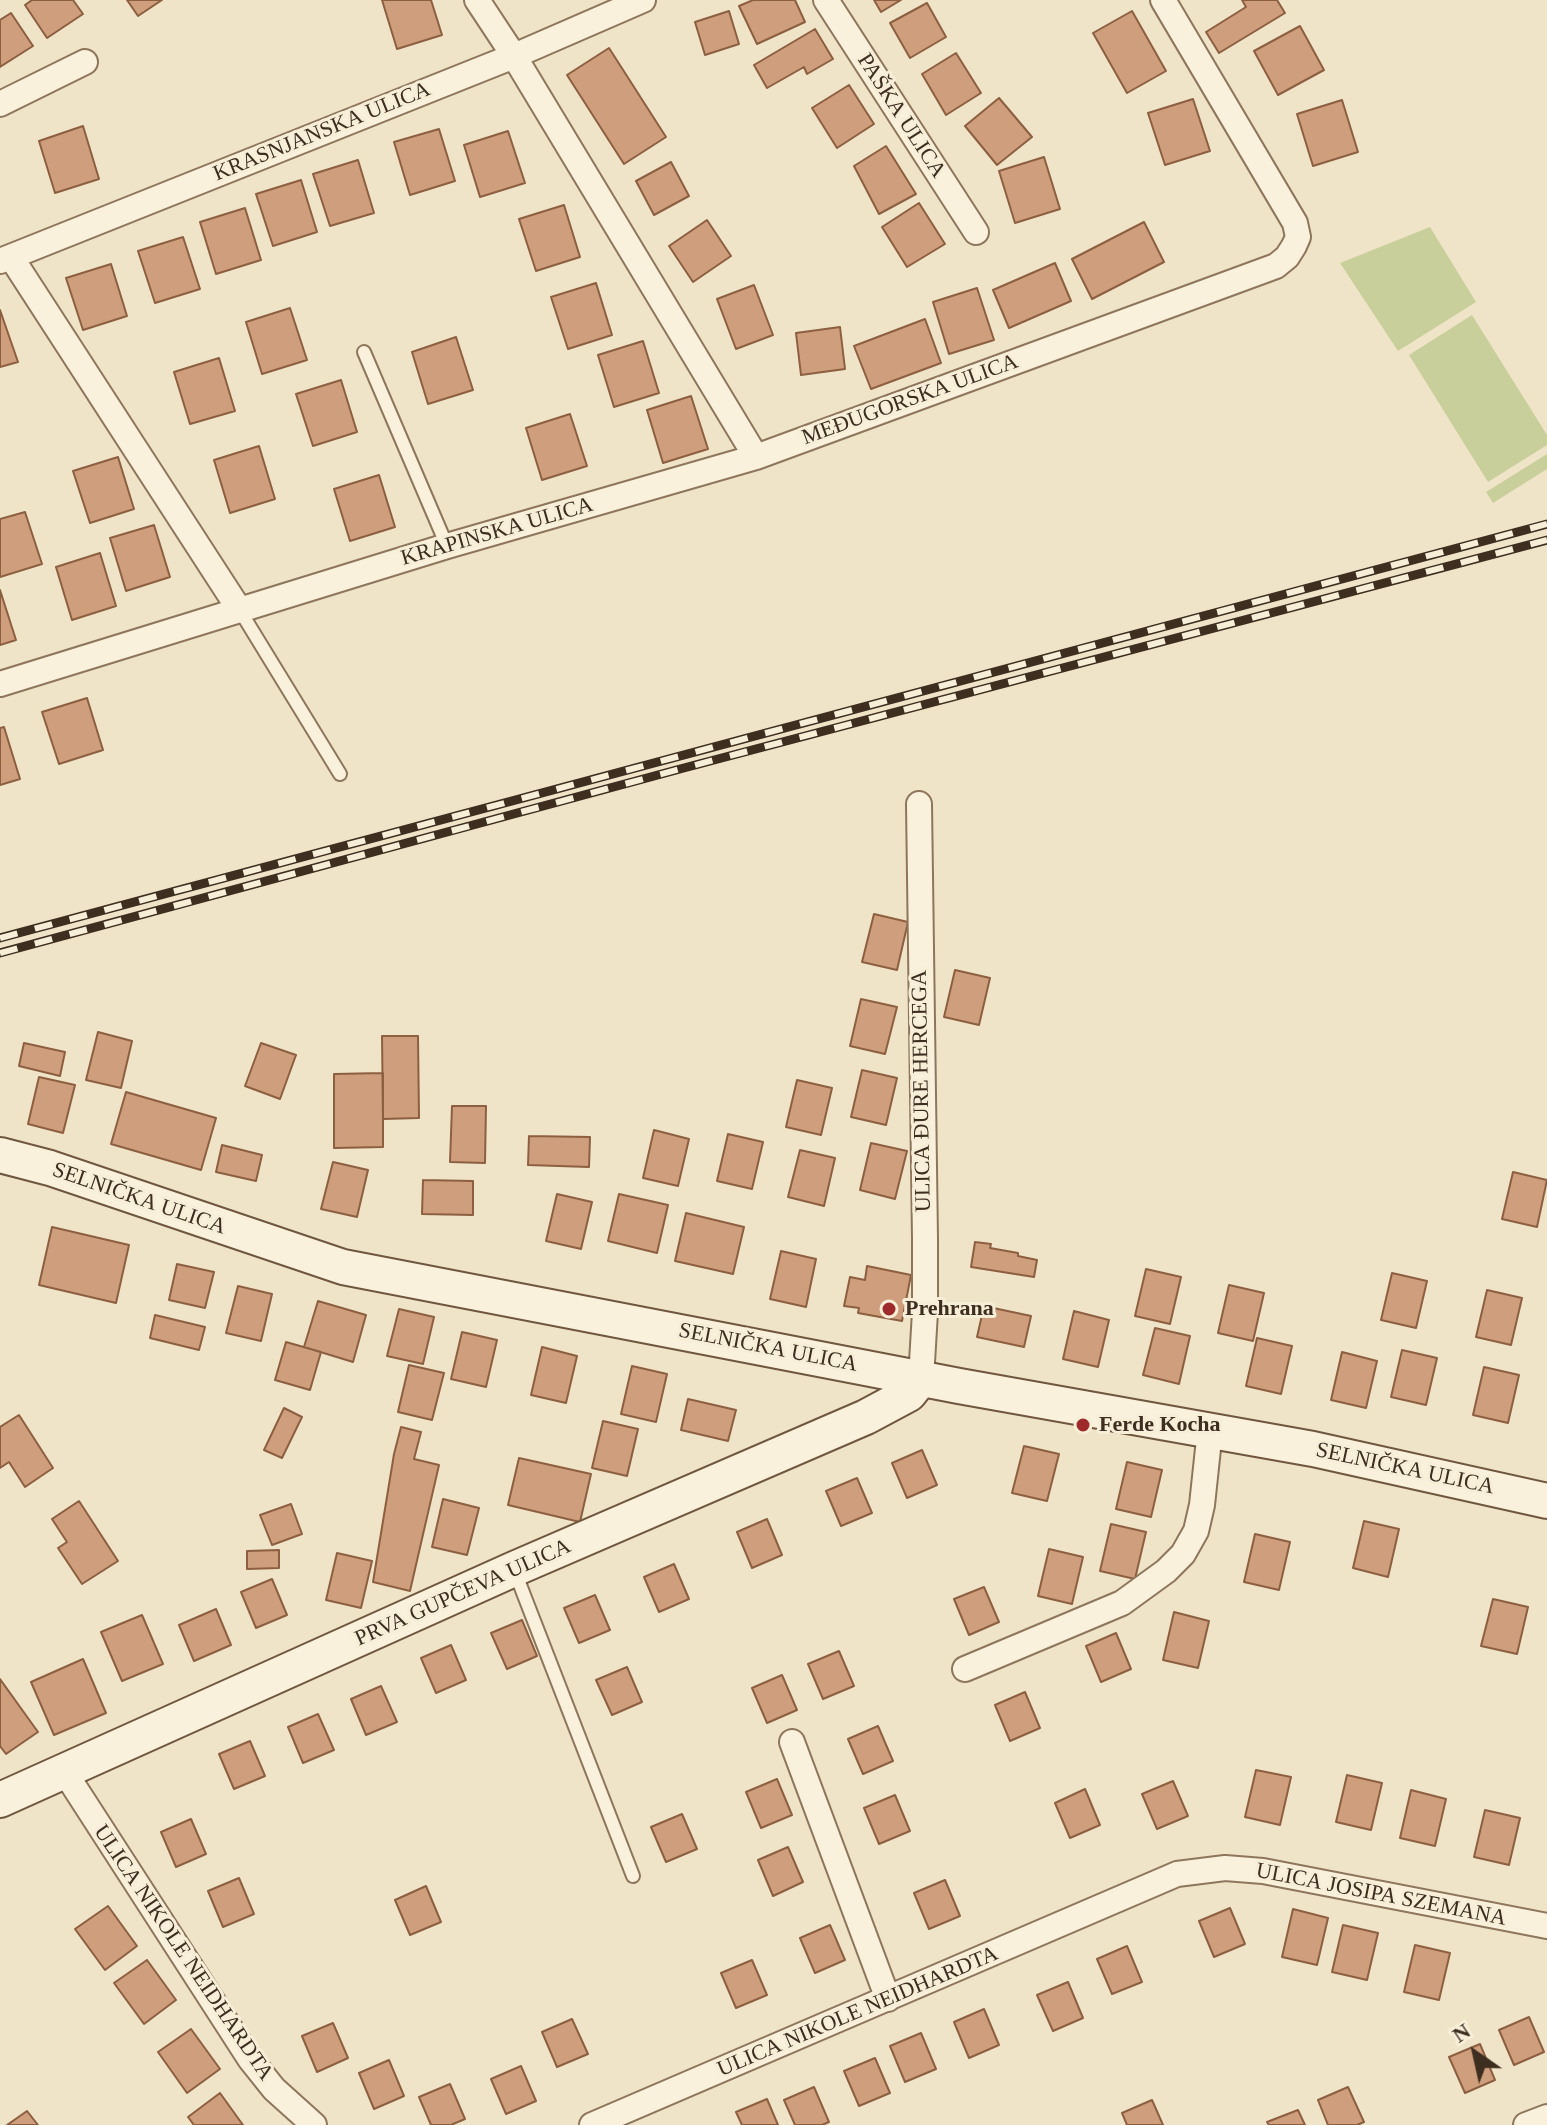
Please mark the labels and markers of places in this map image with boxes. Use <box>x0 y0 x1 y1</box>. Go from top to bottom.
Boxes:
place label: Prehrana <box>905 1296 994 1322</box>
marker: Prehrana <box>880 1300 898 1318</box>
place label: Ferde Kocha <box>1099 1412 1221 1438</box>
marker: Ferde Kocha <box>1074 1416 1092 1434</box>

